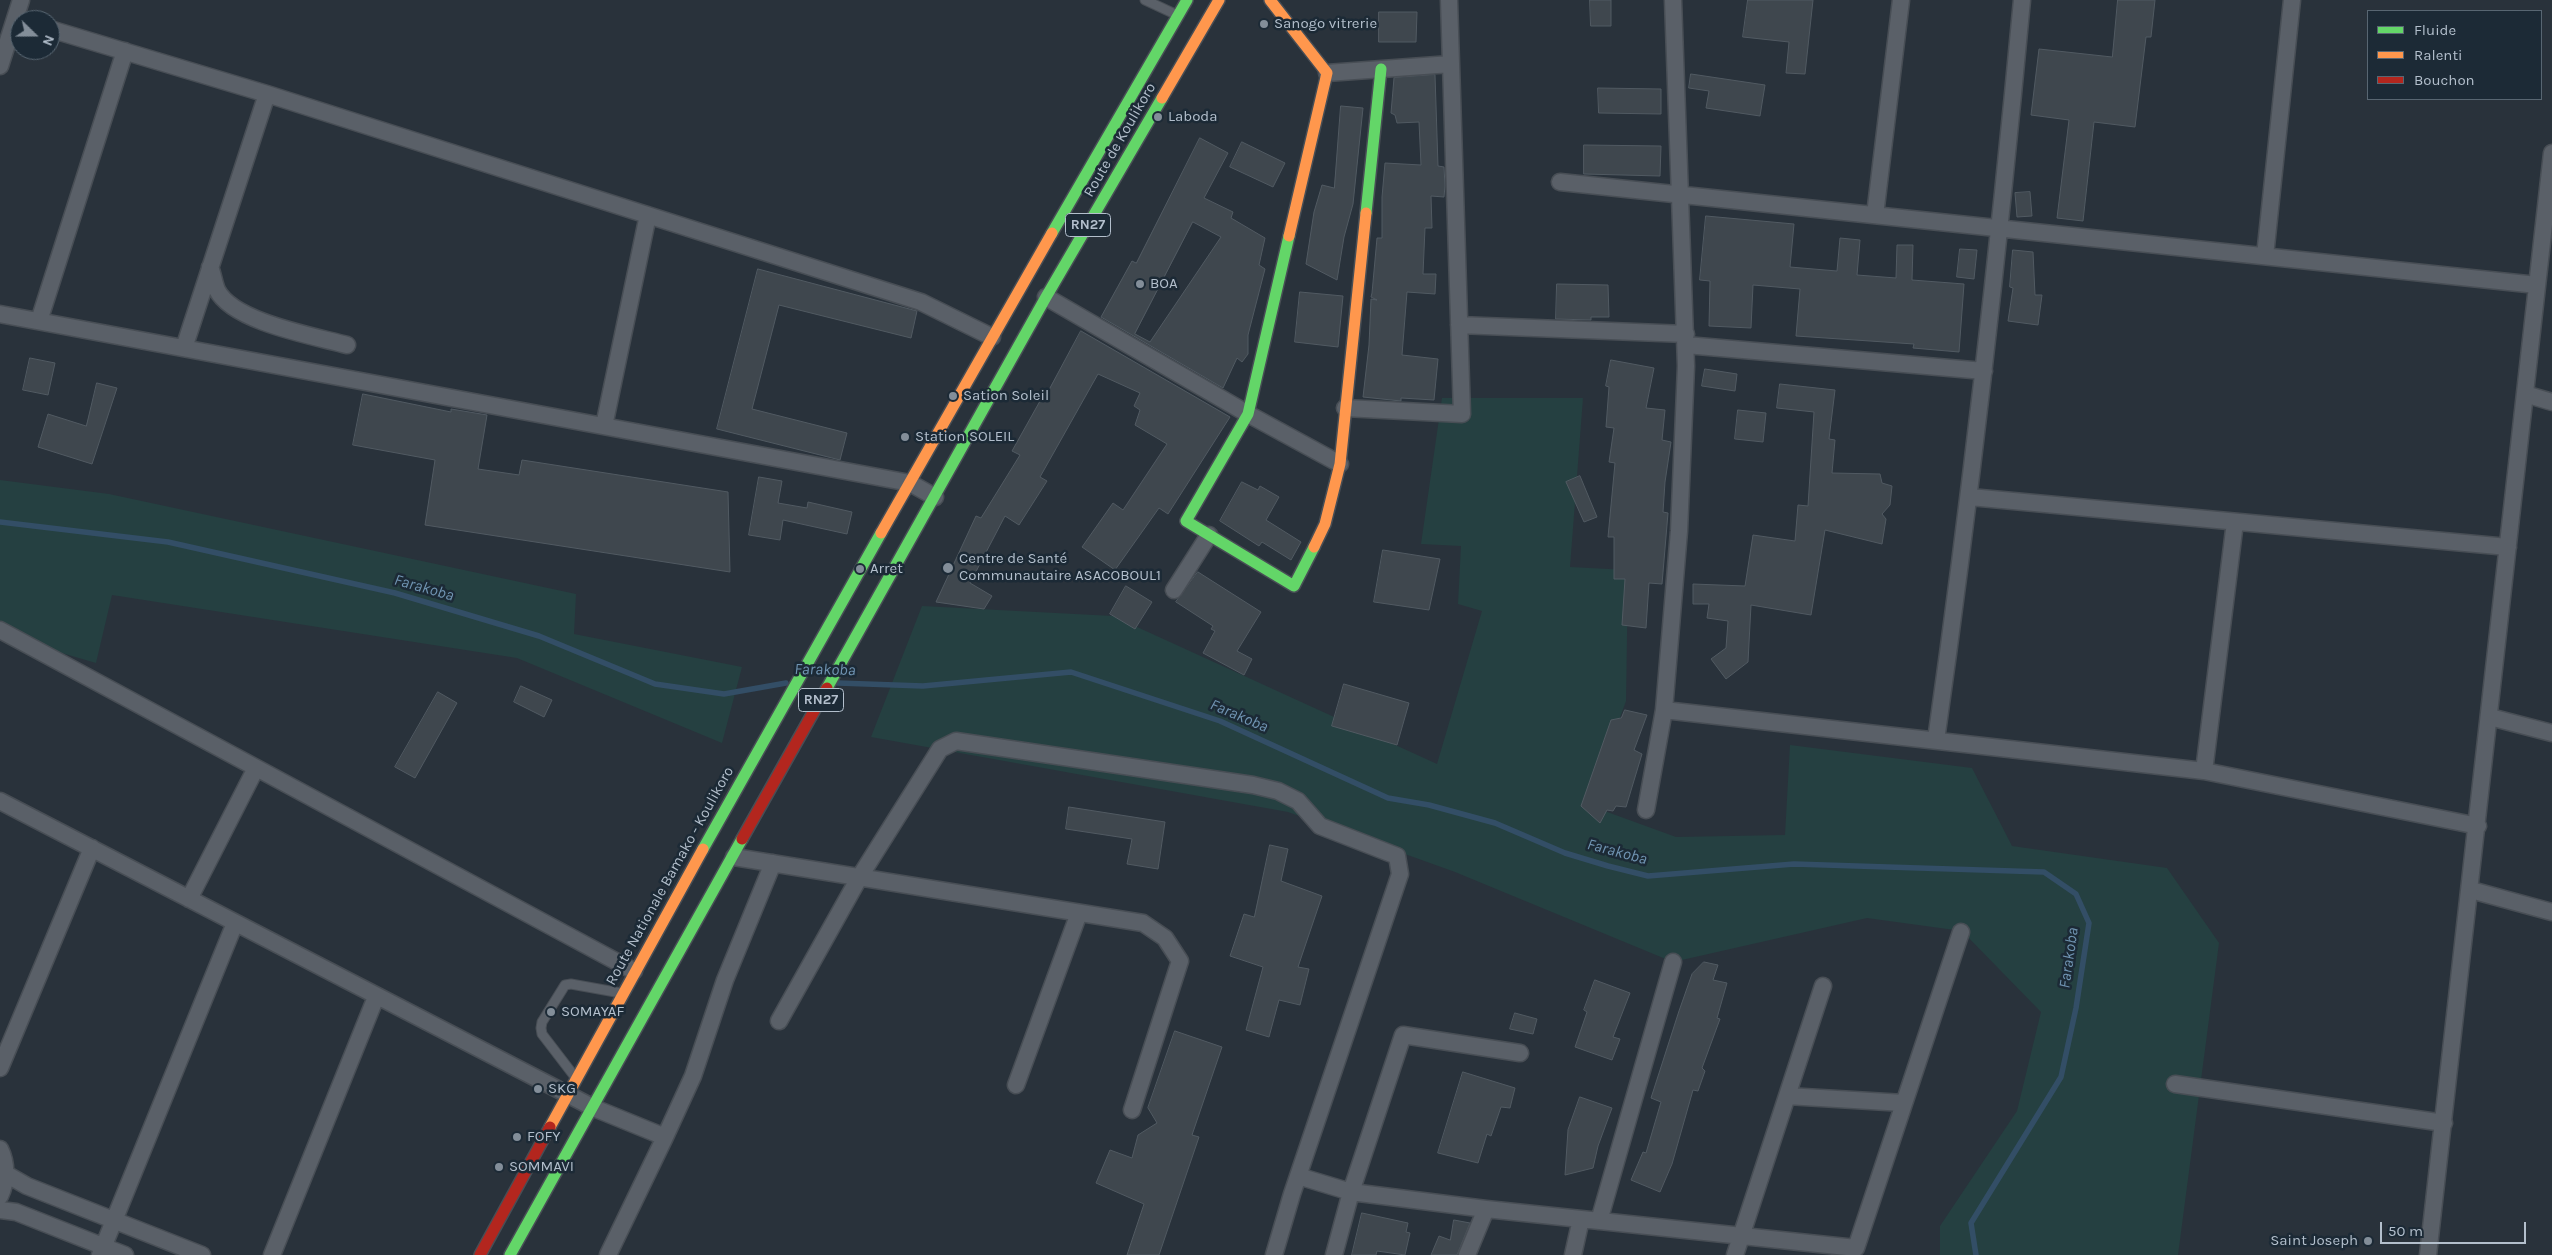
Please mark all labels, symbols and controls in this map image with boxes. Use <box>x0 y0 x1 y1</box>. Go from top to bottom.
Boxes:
north arrow <box>10 10 60 60</box>
legend <box>2367 10 2542 100</box>
place label: Sanogo vitrerie <box>1274 15 1377 33</box>
marker: Sanogo vitrerie <box>1258 18 1270 30</box>
text: Fluide <box>2414 21 2456 39</box>
text: N <box>39 33 58 48</box>
text: Ralenti <box>2414 46 2463 64</box>
text: Bouchon <box>2414 71 2475 89</box>
street label: Route de Koulikoro <box>1080 80 1160 200</box>
place label: Laboda <box>1168 108 1217 126</box>
marker: Laboda <box>1152 111 1164 123</box>
road number: RN27 <box>1066 214 1110 236</box>
place label: BOA <box>1150 275 1178 293</box>
marker: BOA <box>1134 278 1146 290</box>
place label: Sation Soleil <box>963 387 1049 405</box>
marker: Sation Soleil <box>947 390 959 402</box>
place label: Station SOLEIL <box>915 428 1014 446</box>
marker: Station SOLEIL <box>899 431 911 443</box>
place label: Centre de Santé Communautaire ASACOBOUL1 <box>959 550 1161 585</box>
place label: Arret <box>870 560 903 578</box>
marker: Centre de Santé Communautaire ASACOBOUL1 <box>941 561 955 575</box>
marker: Arret <box>854 563 866 575</box>
water label: Farakoba <box>392 570 456 606</box>
water label: Farakoba <box>794 660 856 680</box>
road number: RN27 <box>798 688 844 712</box>
water label: Farakoba <box>1207 695 1271 737</box>
street label: Route Nationale Bamako - Koulikoro <box>602 764 738 988</box>
water label: Farakoba <box>1585 835 1649 869</box>
water label: Farakoba <box>2055 926 2083 990</box>
place label: SOMAYAF <box>561 1003 624 1021</box>
marker: SOMAYAF <box>545 1006 557 1018</box>
place label: SKG <box>548 1080 576 1098</box>
marker: SKG <box>532 1083 544 1095</box>
place label: FOFY <box>527 1128 561 1146</box>
marker: FOFY <box>511 1131 523 1143</box>
place label: SOMMAVI <box>509 1158 574 1176</box>
marker: SOMMAVI <box>493 1161 505 1173</box>
scale bar <box>2382 1212 2528 1244</box>
text: 50 m <box>2388 1222 2423 1240</box>
place label: Saint Joseph <box>2270 1232 2358 1250</box>
marker: Saint Joseph <box>2362 1235 2374 1247</box>

